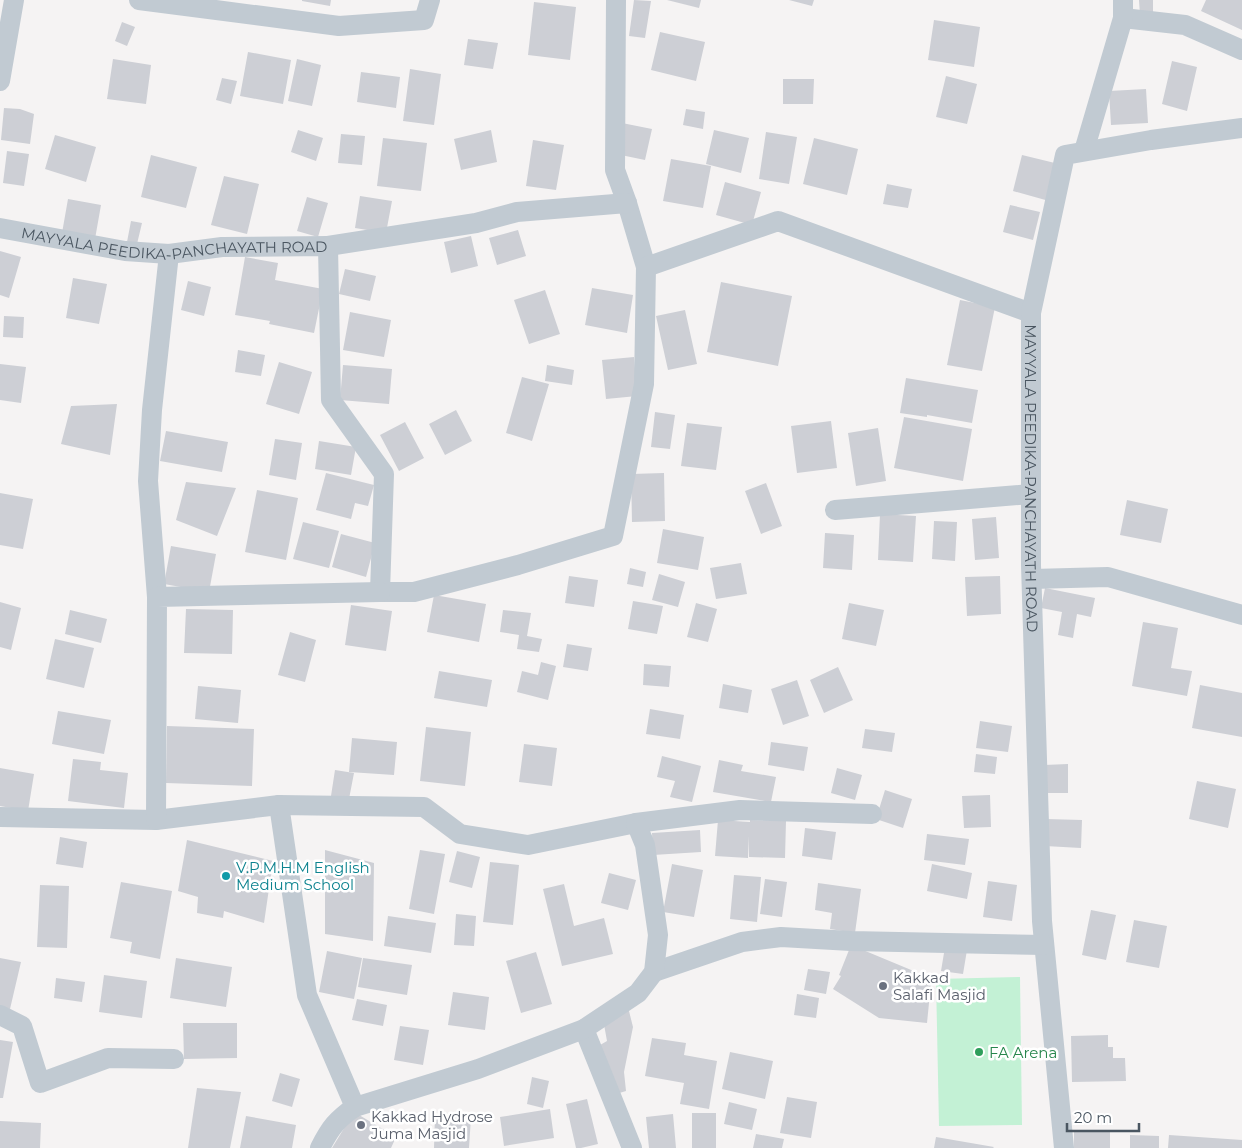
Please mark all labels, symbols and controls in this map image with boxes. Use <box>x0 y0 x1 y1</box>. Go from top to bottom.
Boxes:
street label: MAYYALA PEEDIKA-PANCHAYATH ROAD <box>20 223 327 264</box>
street label: MAYYALA PEEDIKA-PANCHAYATH ROAD <box>1021 324 1043 633</box>
place label: V.P.M.H.M English Medium School <box>236 858 370 894</box>
marker: V.P.M.H.M English Medium School <box>220 870 232 882</box>
place label: Kakkad Salafi Masjid <box>893 968 986 1004</box>
marker: Kakkad Salafi Masjid <box>877 980 889 992</box>
place label: FA Arena <box>989 1043 1057 1062</box>
marker: FA Arena <box>973 1046 985 1058</box>
scale bar <box>1067 1100 1140 1132</box>
place label: Kakkad Hydrose Juma Masjid <box>370 1107 493 1143</box>
text: 20 m <box>1074 1108 1112 1127</box>
marker: Kakkad Hydrose Juma Masjid <box>355 1119 367 1131</box>

